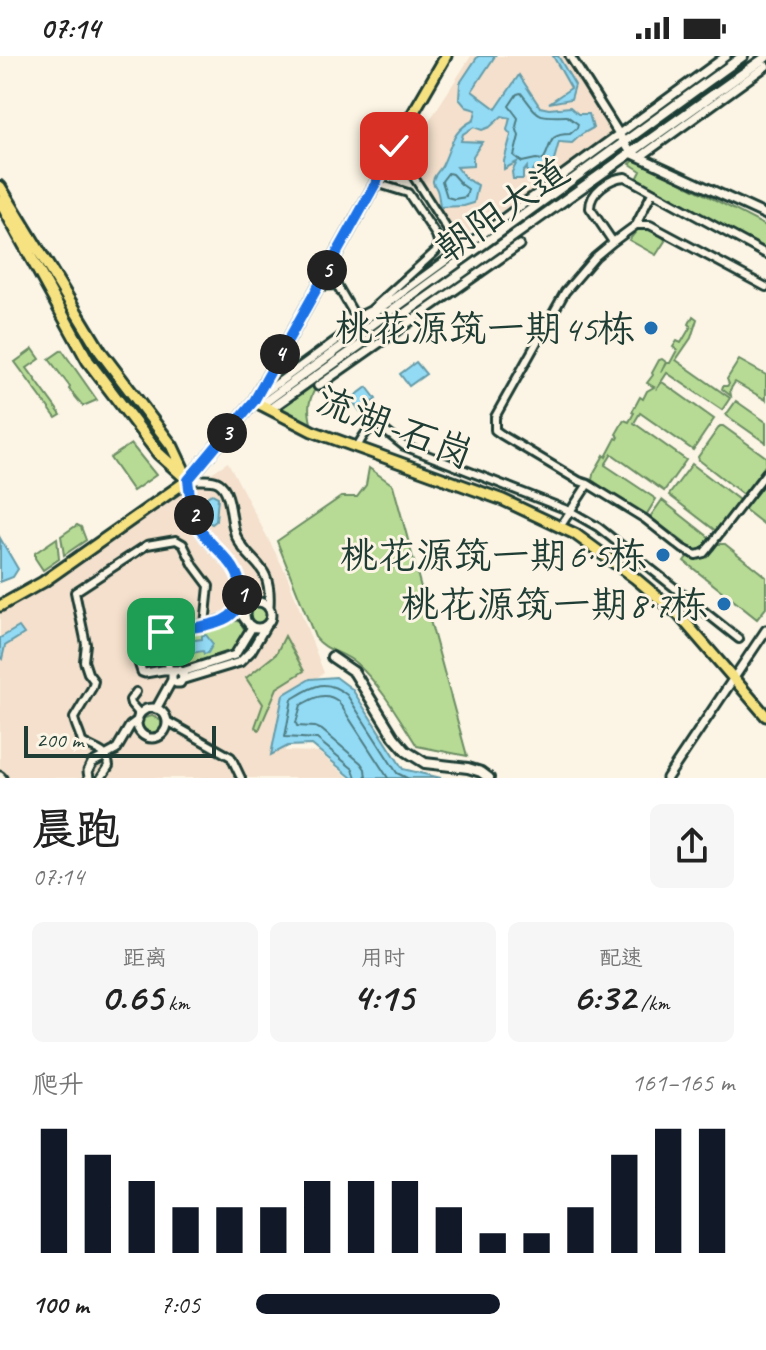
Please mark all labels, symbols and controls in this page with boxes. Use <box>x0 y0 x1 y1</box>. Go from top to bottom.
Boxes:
text: 07:14 <box>40 9 100 47</box>
pin <box>360 112 428 180</box>
icon: check <box>372 124 416 168</box>
street label: 朝阳大道 <box>426 147 578 273</box>
pin: 5 <box>307 250 347 290</box>
text: 5 <box>322 256 332 284</box>
place label: 桃花源筑一期45栋 <box>335 305 635 352</box>
marker: 桃花源筑一期45栋 <box>642 319 660 337</box>
pin: 4 <box>260 334 300 374</box>
text: 4 <box>275 340 285 368</box>
street label: 流湖-石岗 <box>310 376 480 478</box>
pin: 3 <box>207 413 247 453</box>
text: 3 <box>222 419 232 447</box>
pin: 2 <box>174 495 214 535</box>
text: 2 <box>189 501 199 529</box>
place label: 桃花源筑一期6·5栋 <box>340 532 647 579</box>
marker: 桃花源筑一期6·5栋 <box>654 546 672 564</box>
pin: 1 <box>222 575 262 615</box>
text: 1 <box>237 581 247 609</box>
place label: 桃花源筑一期8·7栋 <box>401 581 708 628</box>
marker: 桃花源筑一期8·7栋 <box>715 595 733 613</box>
pin <box>127 598 195 666</box>
icon: arrive <box>139 610 183 654</box>
scale bar <box>24 722 216 758</box>
text: 200 m <box>36 726 83 754</box>
text: 晨跑 <box>32 802 120 857</box>
button: share <box>650 804 734 888</box>
text: 07:14 <box>32 860 84 893</box>
text: 距离 <box>123 944 167 972</box>
text: 用时 <box>361 944 405 972</box>
text: 配速 <box>599 944 643 972</box>
text: 0.65 <box>101 972 163 1022</box>
text: 4:15 <box>352 972 414 1022</box>
text: 6:32 <box>573 972 635 1022</box>
text: km <box>163 989 189 1017</box>
text: /km <box>635 989 669 1017</box>
text: 161–165 m <box>631 1066 734 1099</box>
text: 爬升 <box>32 1068 84 1101</box>
text: 100 m <box>32 1288 88 1321</box>
text: 7:05 <box>160 1288 200 1321</box>

